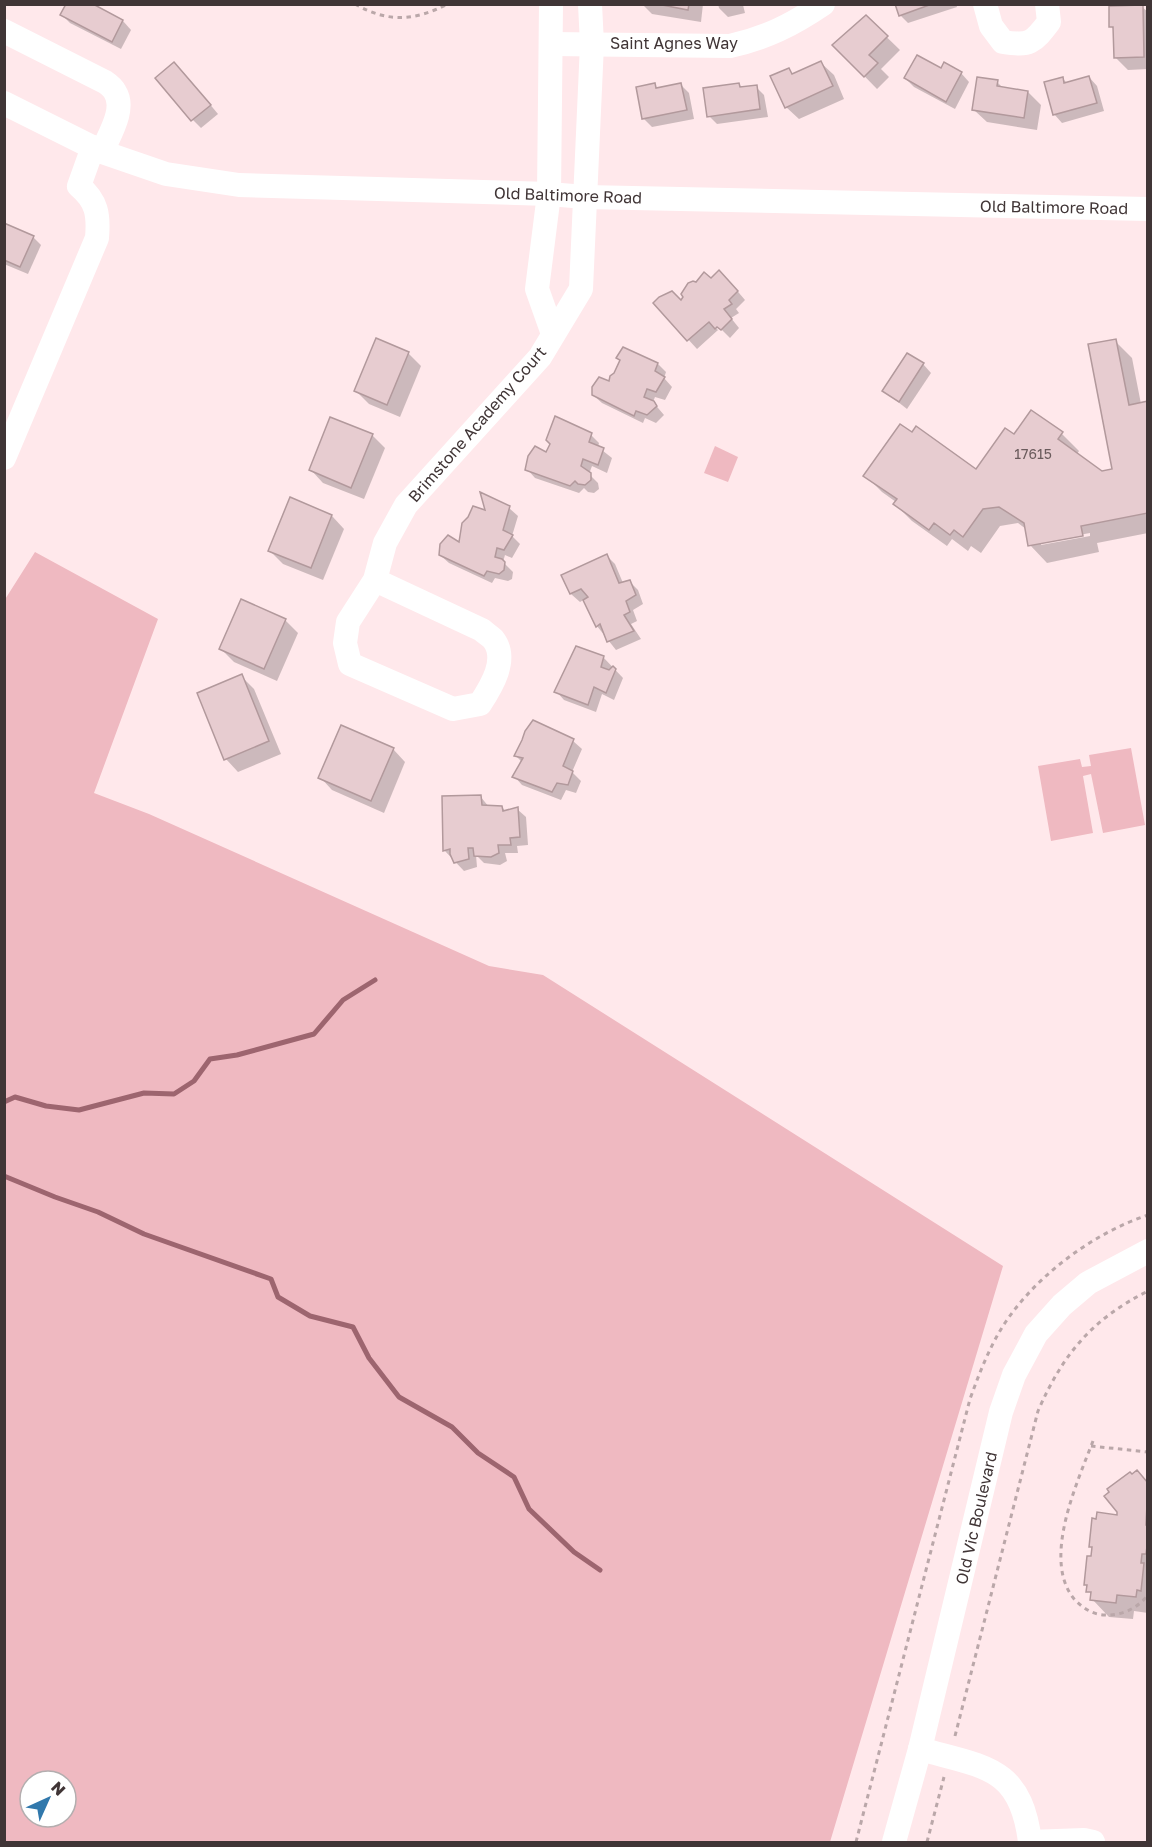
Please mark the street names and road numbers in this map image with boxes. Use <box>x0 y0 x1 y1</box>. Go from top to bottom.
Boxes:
street label: Saint Agnes Way <box>610 33 738 53</box>
street label: Old Baltimore Road <box>494 182 642 208</box>
street label: Old Baltimore Road <box>980 196 1128 218</box>
street label: Brimstone Academy Court <box>404 342 550 506</box>
street label: Old Vic Boulevard <box>951 1450 1001 1586</box>

